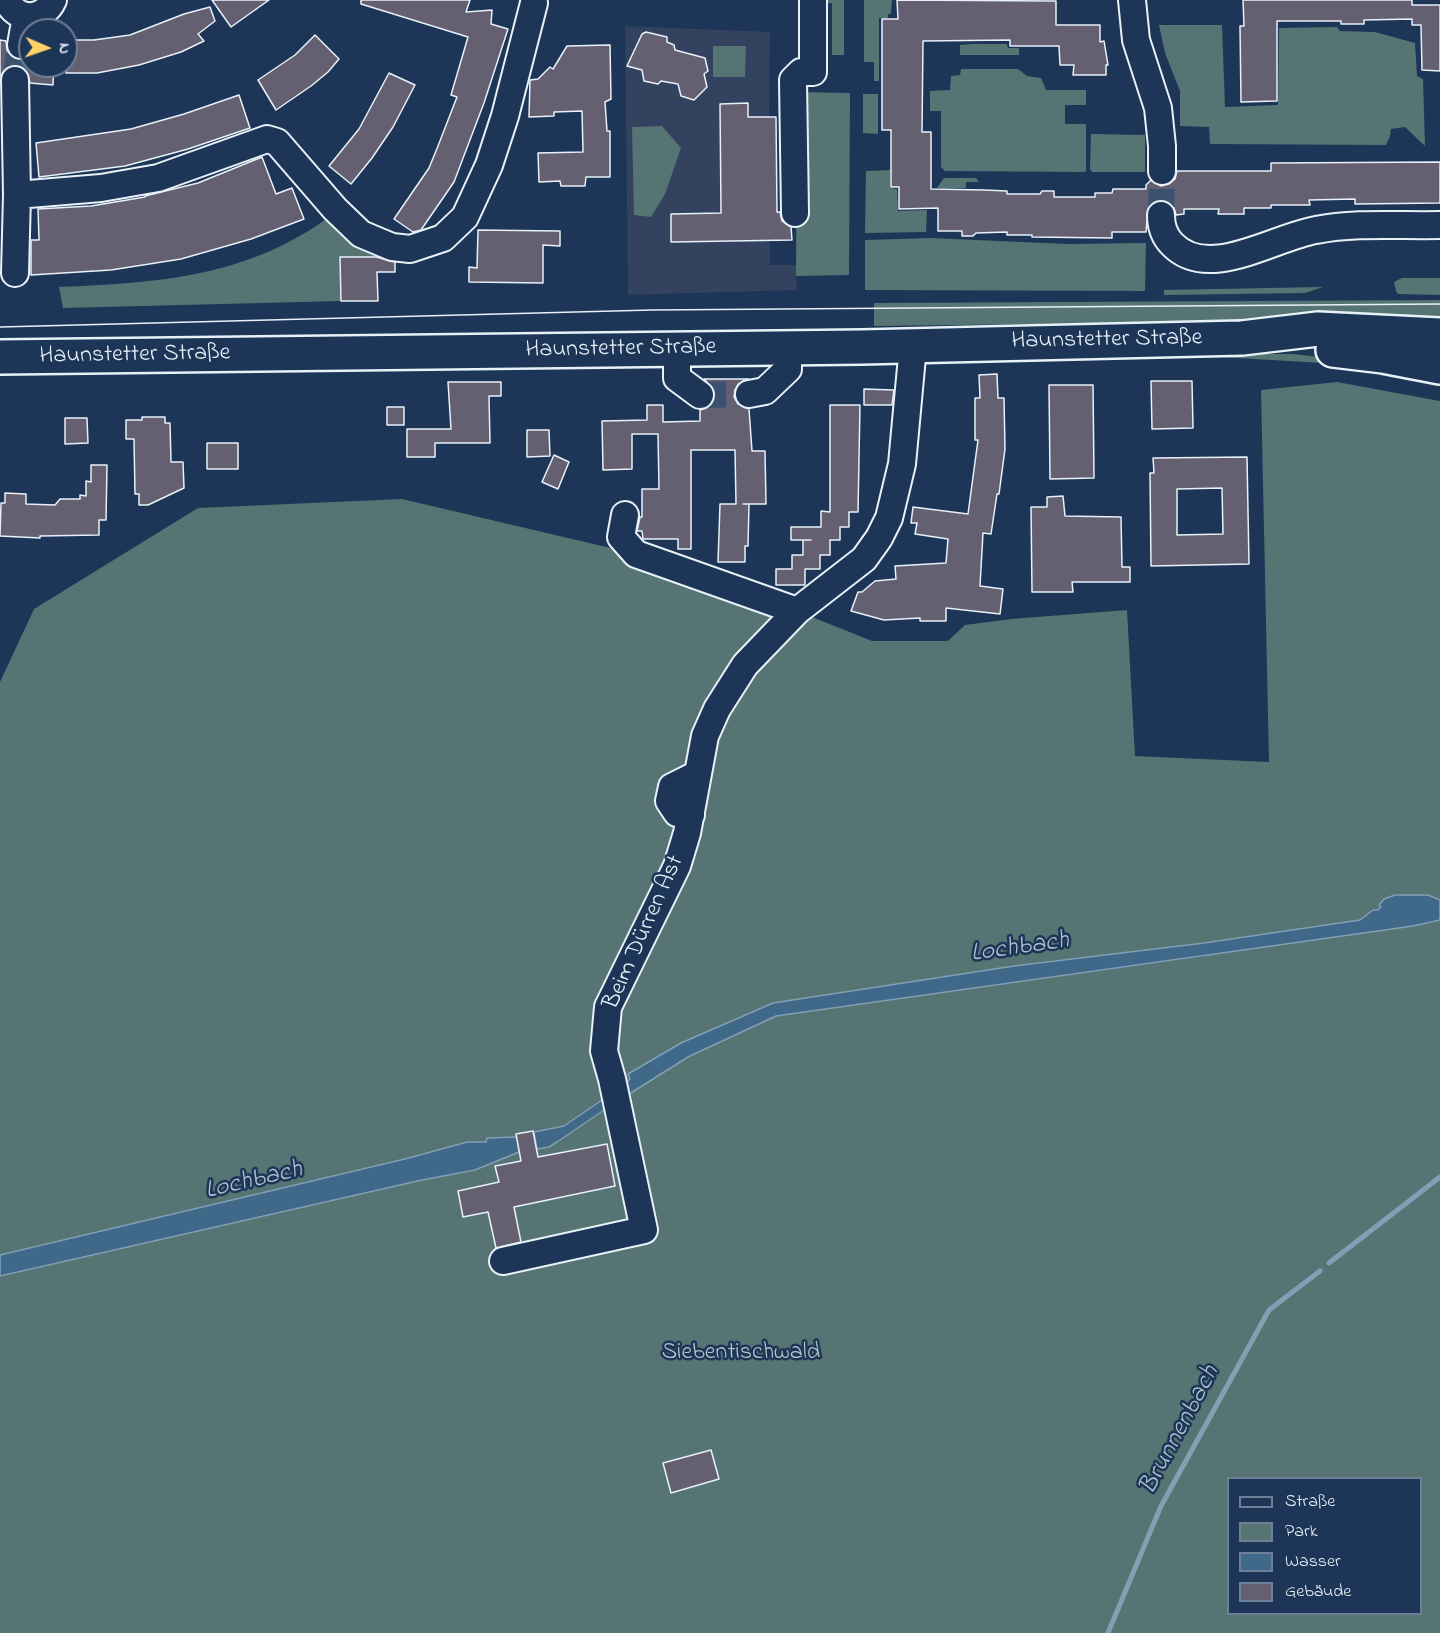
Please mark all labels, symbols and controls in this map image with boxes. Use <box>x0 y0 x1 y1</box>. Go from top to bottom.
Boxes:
north arrow <box>18 18 78 78</box>
text: N <box>52 43 76 54</box>
street label: Haunstetter Straße <box>1011 325 1203 357</box>
street label: Haunstetter Straße <box>525 334 717 366</box>
street label: Haunstetter Straße <box>39 340 231 372</box>
street label: Beim Dürren Ast <box>598 851 692 1015</box>
water label: Lochbach <box>969 927 1071 971</box>
water label: Lochbach <box>202 1156 306 1208</box>
park label: Siebentischwald <box>662 1340 820 1368</box>
water label: Brunnenbach <box>1134 1361 1228 1501</box>
legend <box>1227 1477 1422 1615</box>
text: Straße <box>1285 1489 1335 1515</box>
text: Park <box>1285 1519 1318 1545</box>
text: Wasser <box>1285 1549 1341 1575</box>
text: Gebäude <box>1285 1579 1351 1605</box>

